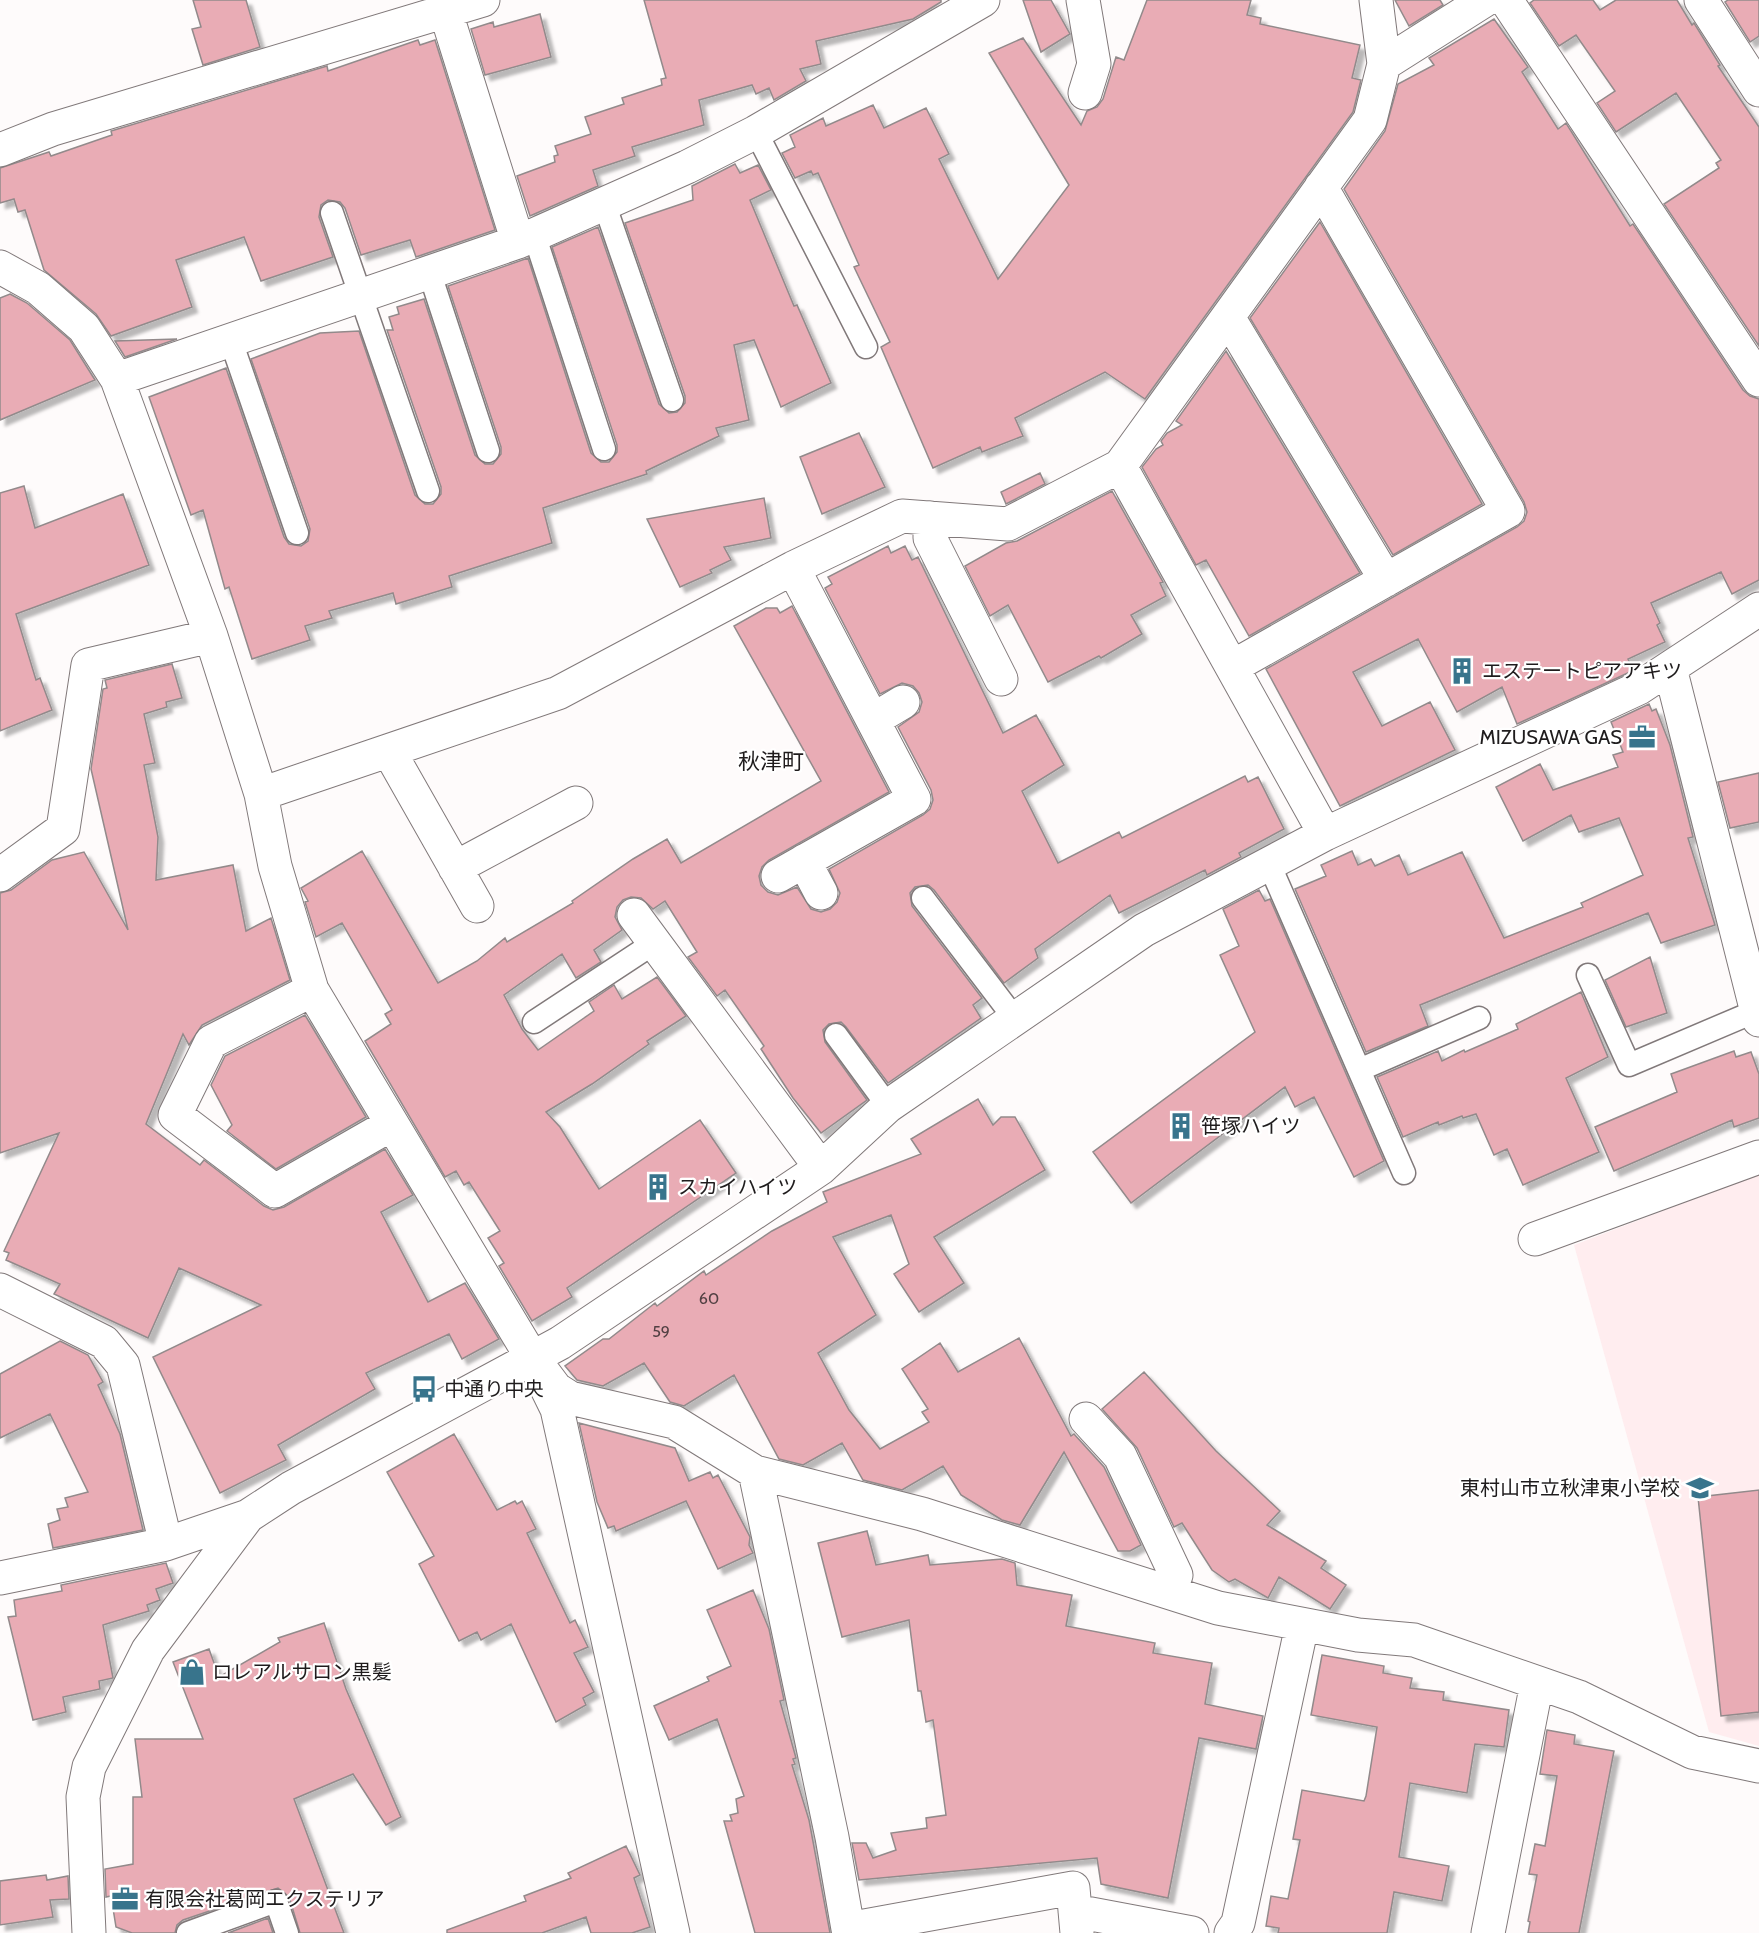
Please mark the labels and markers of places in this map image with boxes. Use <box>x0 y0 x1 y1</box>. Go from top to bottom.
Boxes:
building icon: エステートピアアキツ <box>1447 656 1477 686</box>
place label: エステートピアアキツ <box>1482 659 1682 683</box>
office icon: MIZUSAWA GAS <box>1627 722 1657 752</box>
place label: MIZUSAWA GAS <box>1480 725 1622 749</box>
building icon: 笹塚ハイツ <box>1166 1111 1196 1141</box>
place label: 笹塚ハイツ <box>1201 1114 1301 1138</box>
building icon: スカイハイツ <box>643 1172 673 1202</box>
place label: スカイハイツ <box>678 1175 797 1199</box>
bus stop icon: 中通り中央 <box>409 1374 439 1404</box>
place label: 中通り中央 <box>444 1377 544 1401</box>
school or university icon: 東村山市立秋津東小学校 <box>1685 1473 1715 1503</box>
place label: 東村山市立秋津東小学校 <box>1460 1476 1680 1500</box>
shop icon: ロレアルサロン黒髪 <box>177 1657 207 1687</box>
place label: ロレアルサロン黒髪 <box>212 1660 392 1684</box>
office icon: 有限会社葛岡エクステリア <box>110 1884 140 1914</box>
place label: 有限会社葛岡エクステリア <box>145 1887 384 1911</box>

